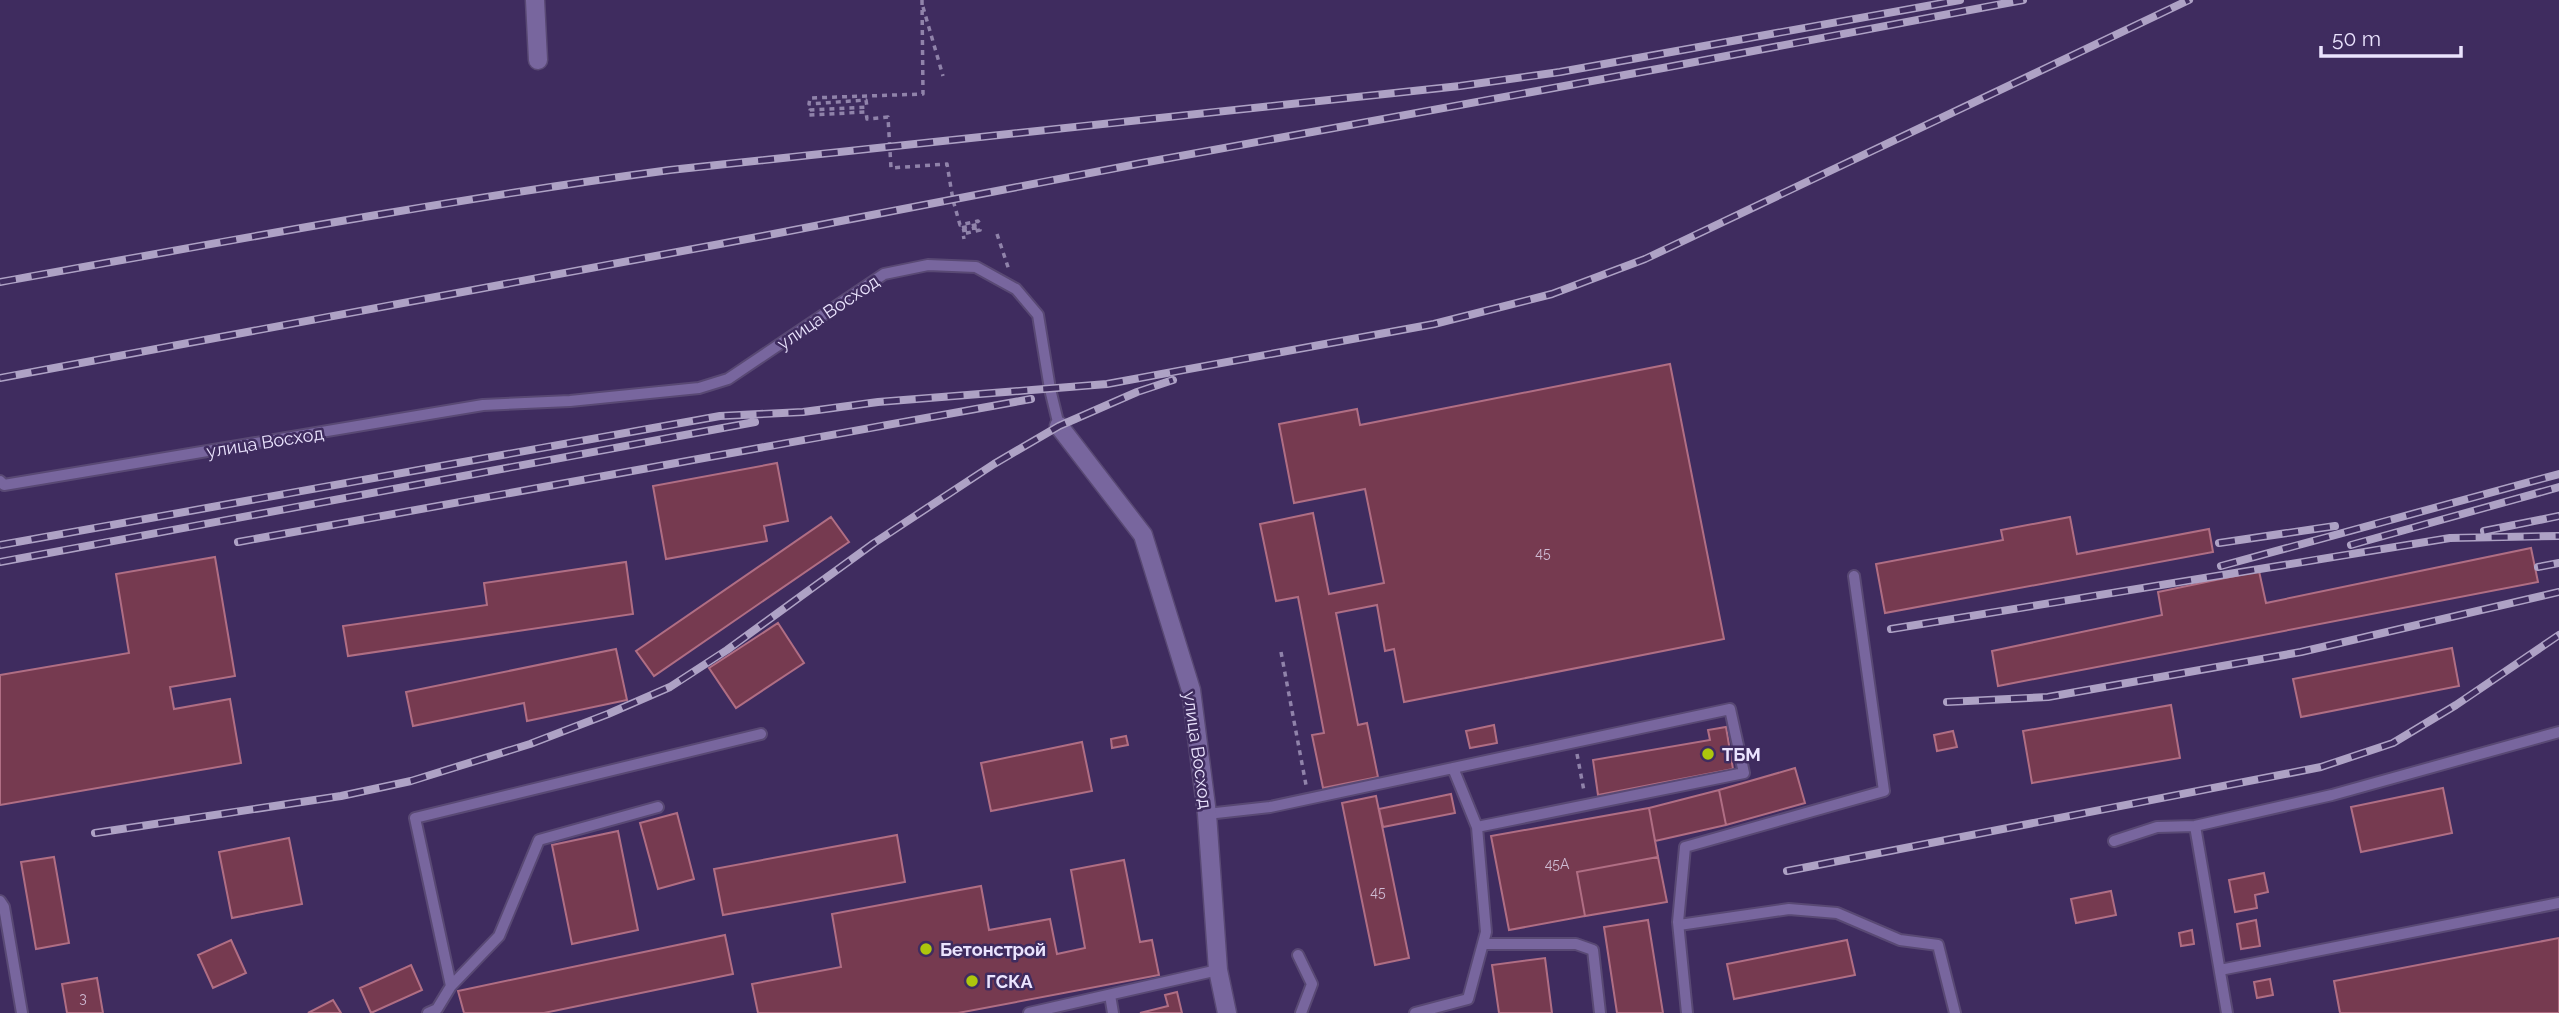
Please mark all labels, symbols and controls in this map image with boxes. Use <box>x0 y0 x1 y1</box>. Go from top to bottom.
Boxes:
scale bar <box>2321 14 2461 58</box>
text: 50 m <box>2332 26 2381 51</box>
street label: улица Восход <box>773 270 883 354</box>
street label: улица Восход <box>205 422 325 462</box>
house number: 45 <box>1535 545 1551 561</box>
street label: улица Восход <box>1179 690 1217 810</box>
place label: ТБМ <box>1722 744 1761 765</box>
marker: ТБМ <box>1700 746 1716 762</box>
house number: 45А <box>1545 856 1570 872</box>
house number: 45 <box>1370 884 1386 900</box>
place label: Бетонстрой <box>940 939 1046 960</box>
marker: Бетонстрой <box>918 941 934 957</box>
place label: ГСКА <box>986 971 1033 992</box>
marker: ГСКА <box>964 973 980 989</box>
house number: 3 <box>79 990 87 1006</box>

